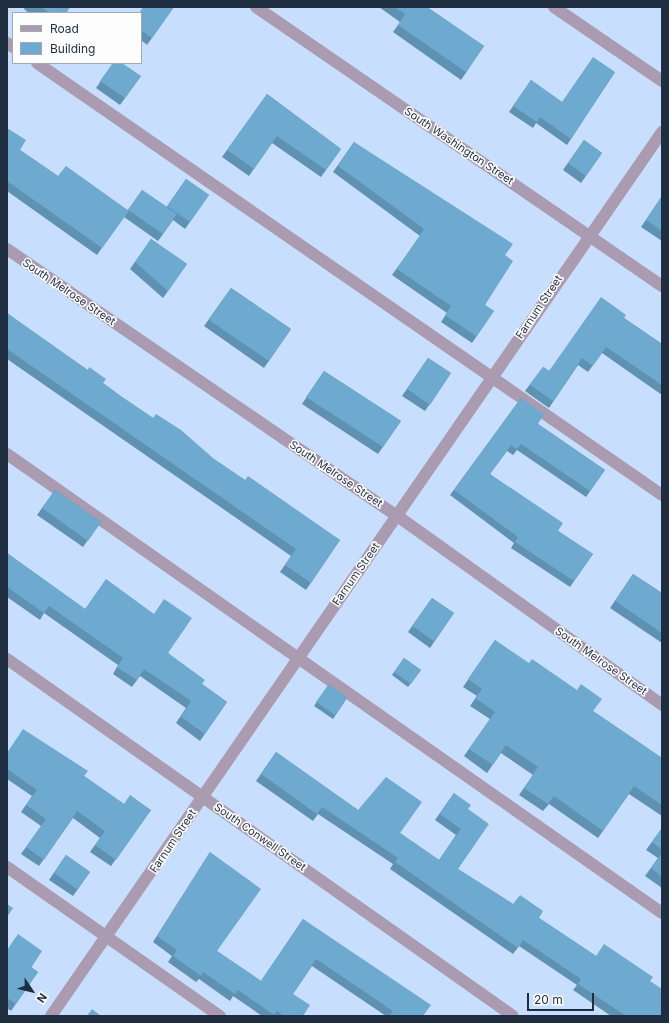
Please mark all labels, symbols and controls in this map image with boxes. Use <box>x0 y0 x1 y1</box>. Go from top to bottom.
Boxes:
legend <box>12 12 142 64</box>
text: Road <box>50 21 79 36</box>
text: Building <box>50 41 95 56</box>
street label: South Washington Street <box>402 105 516 187</box>
street label: South Melrose Street <box>20 256 118 328</box>
street label: Farnum Street <box>513 273 565 341</box>
street label: South Melrose Street <box>287 438 385 510</box>
street label: Farnum Street <box>330 540 382 608</box>
street label: South Melrose Street <box>552 624 650 698</box>
street label: South Conwell Street <box>212 800 308 874</box>
street label: Farnum Street <box>147 807 199 875</box>
north arrow <box>12 971 52 1011</box>
scale bar <box>529 985 596 1011</box>
text: N <box>34 990 50 1005</box>
text: 20 m <box>534 992 563 1007</box>

